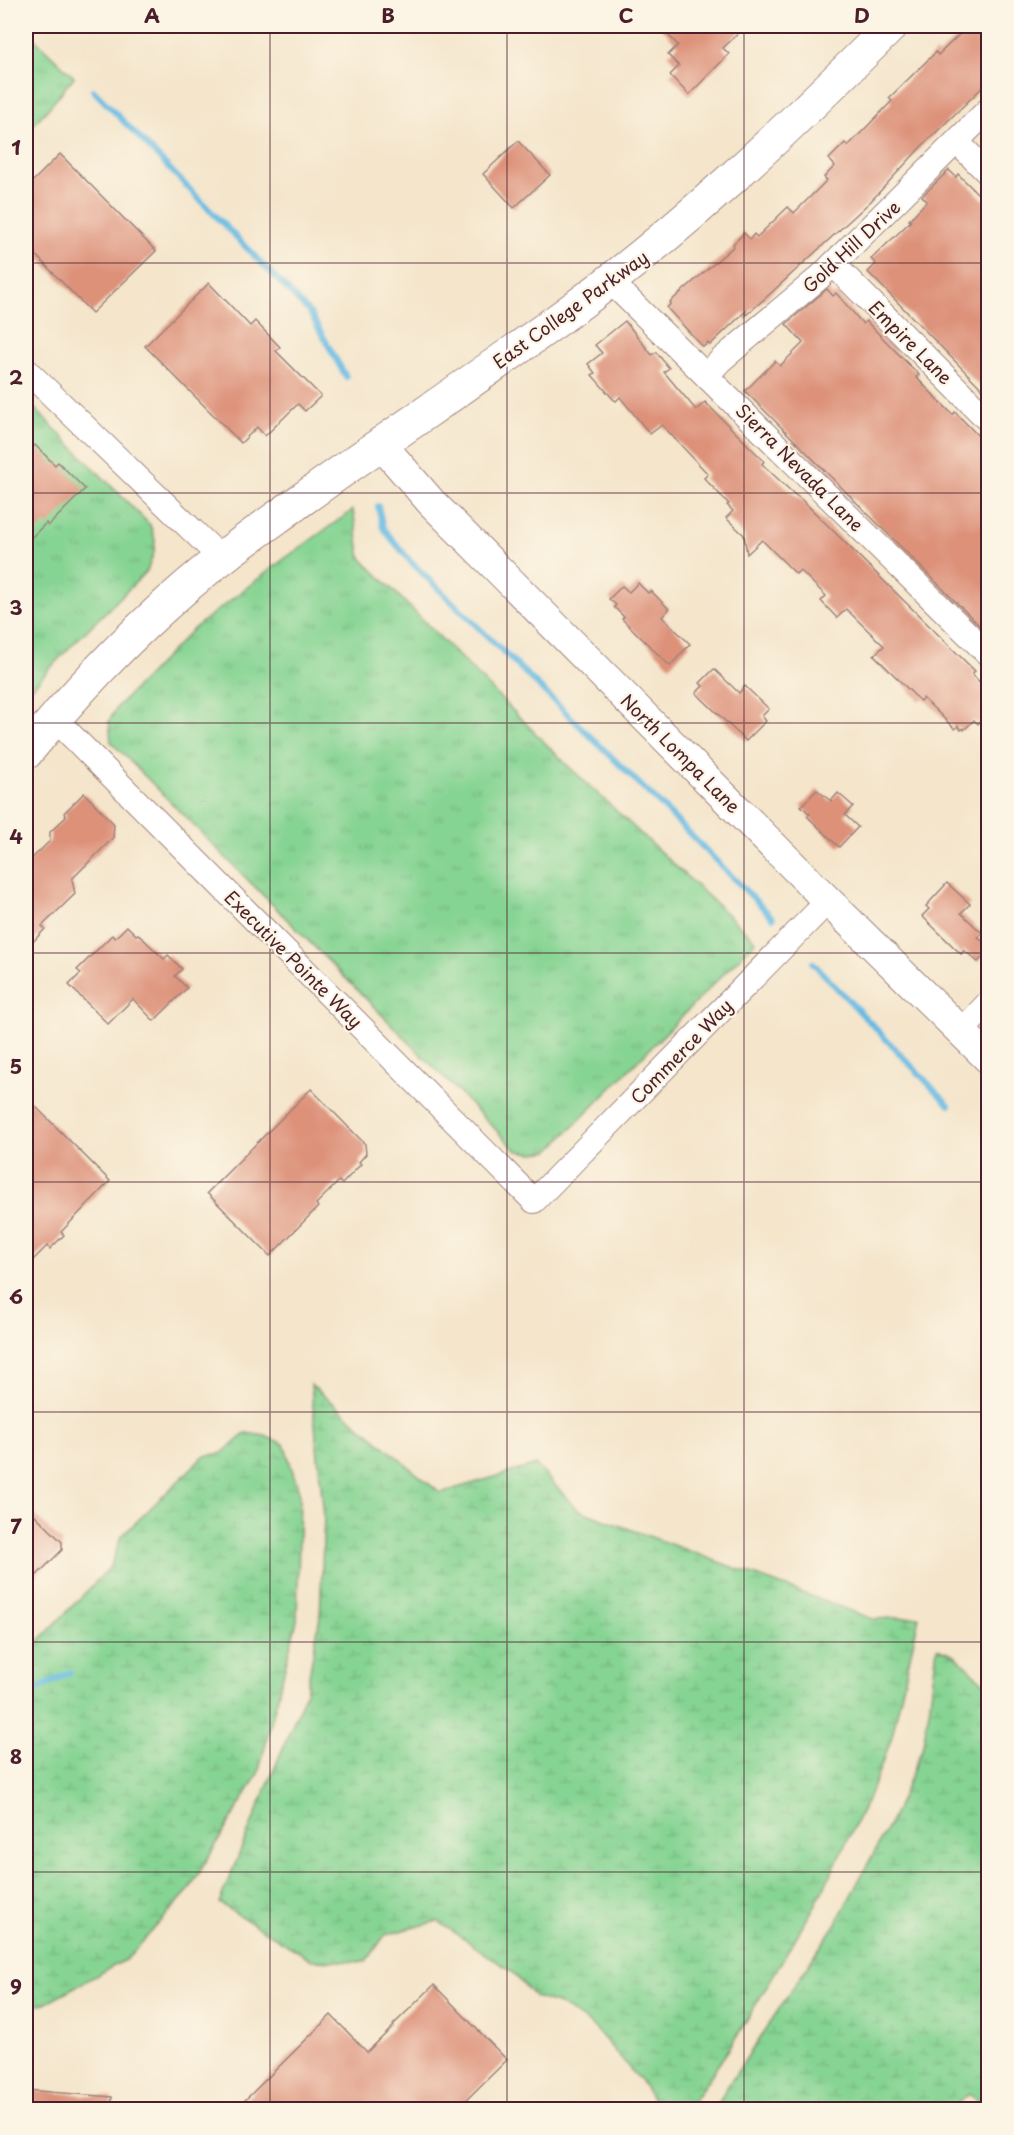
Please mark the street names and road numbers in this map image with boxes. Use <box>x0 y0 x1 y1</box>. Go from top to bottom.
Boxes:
street label: Gold Hill Drive <box>796 193 906 299</box>
street label: East College Parkway <box>487 243 653 375</box>
street label: Empire Lane <box>863 294 959 390</box>
street label: Sierra Nevada Lane <box>730 397 870 537</box>
street label: North Lompa Lane <box>615 687 747 819</box>
street label: Executive Pointe Way <box>219 884 369 1034</box>
street label: Commerce Way <box>624 992 738 1110</box>

